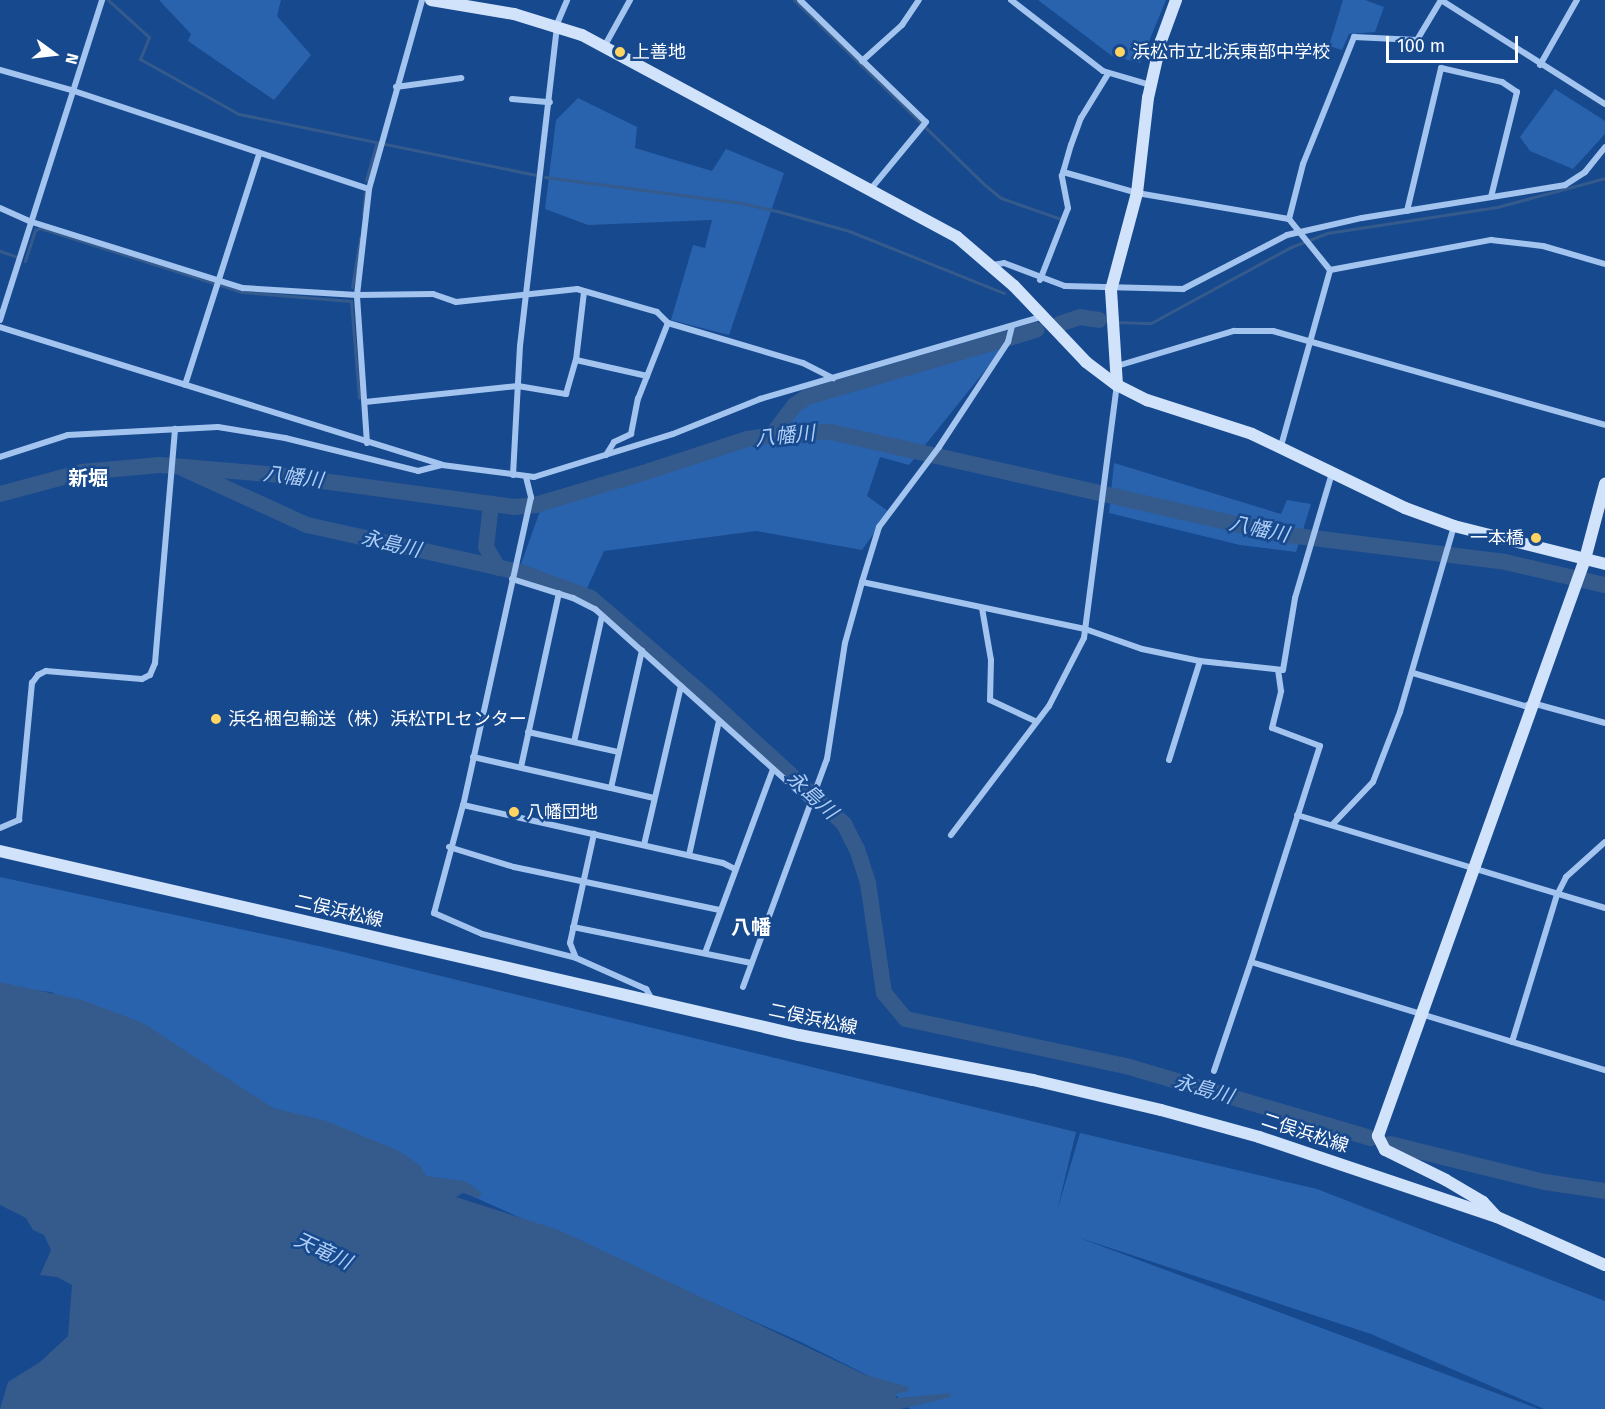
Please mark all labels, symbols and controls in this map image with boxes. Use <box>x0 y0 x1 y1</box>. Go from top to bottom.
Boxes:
north arrow <box>24 24 84 84</box>
scale bar <box>1389 24 1521 62</box>
text: 100 m <box>1397 35 1445 57</box>
place label: 上善地 <box>632 41 686 63</box>
place label: 浜松市立北浜東部中学校 <box>1132 41 1330 63</box>
marker: 上善地 <box>613 45 627 59</box>
marker: 浜松市立北浜東部中学校 <box>1113 45 1127 59</box>
text: N <box>61 51 82 66</box>
water label: 八幡川 <box>754 421 816 451</box>
water label: 八幡川 <box>262 461 324 493</box>
district label: 新堀 <box>68 466 108 490</box>
water label: 八幡川 <box>1227 511 1291 547</box>
water label: 永島川 <box>359 526 423 562</box>
place label: 一本橋 <box>1470 527 1524 549</box>
marker: 一本橋 <box>1529 531 1543 545</box>
place label: 浜名梱包輸送（株）浜松TPLセンター <box>228 708 527 730</box>
marker: 浜名梱包輸送（株）浜松TPLセンター <box>209 712 223 726</box>
water label: 永島川 <box>782 766 842 824</box>
place label: 八幡団地 <box>526 801 598 823</box>
marker: 八幡団地 <box>507 805 521 819</box>
street label: 二俣浜松線 <box>293 890 385 932</box>
district label: 八幡 <box>731 915 771 939</box>
street label: 二俣浜松線 <box>767 999 859 1039</box>
water label: 永島川 <box>1172 1069 1236 1109</box>
street label: 二俣浜松線 <box>1259 1109 1351 1157</box>
water label: 天竜川 <box>291 1227 355 1275</box>

